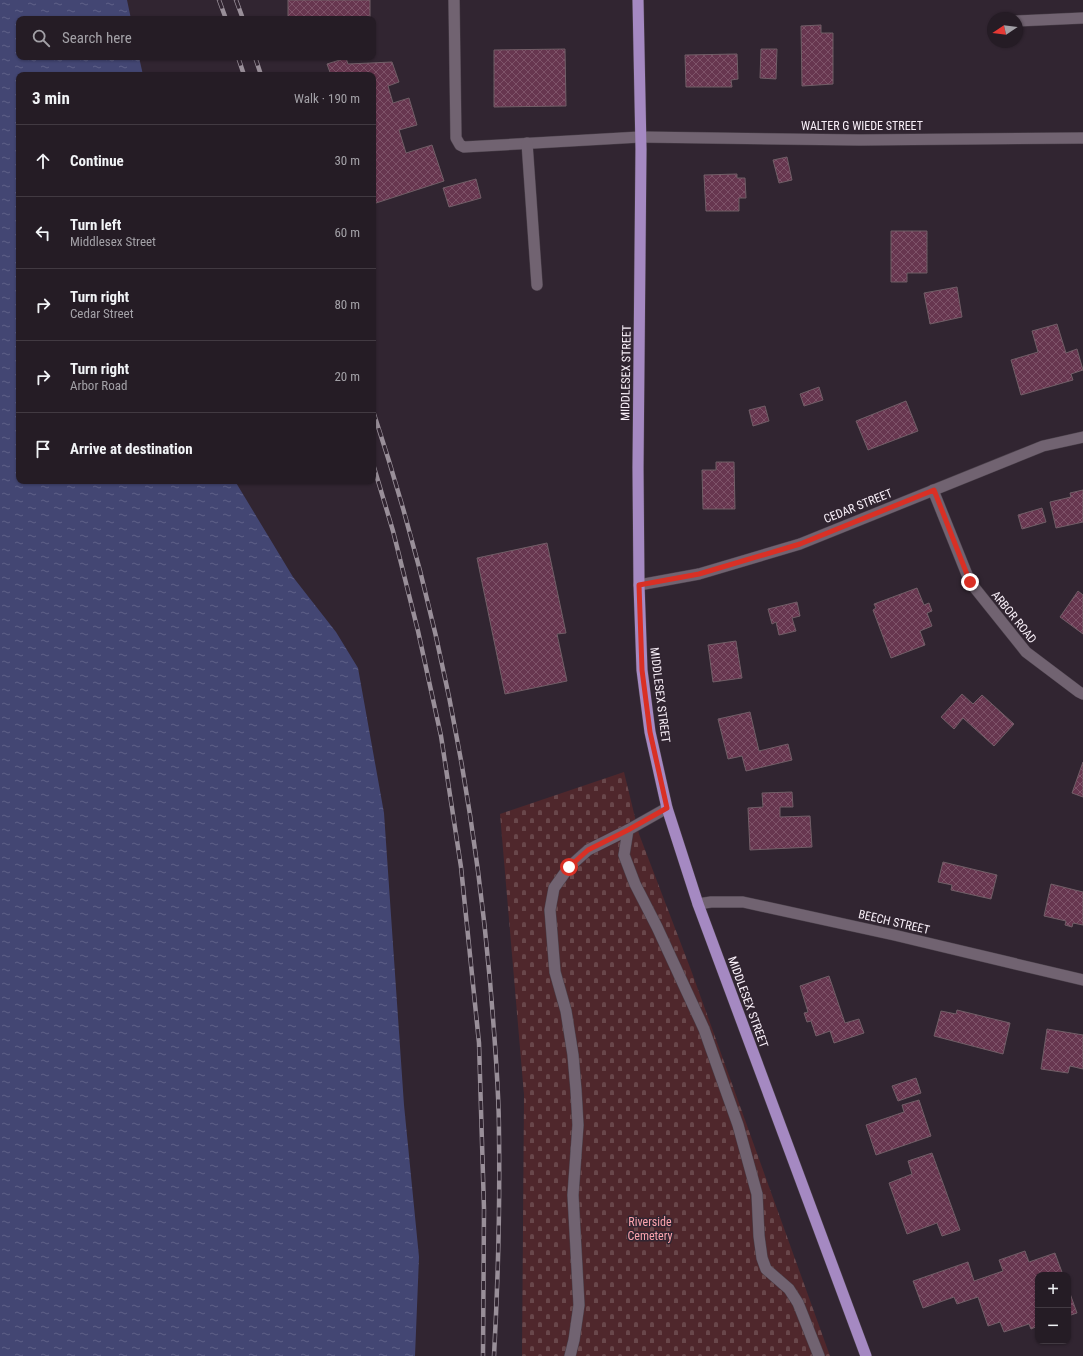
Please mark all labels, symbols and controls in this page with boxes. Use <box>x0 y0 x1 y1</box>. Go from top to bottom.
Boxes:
north arrow <box>987 12 1023 48</box>
search box <box>16 16 376 60</box>
icon: search <box>30 27 52 49</box>
text: Search here <box>62 29 132 47</box>
text: 3 min <box>32 88 70 108</box>
text: Walk · 190 m <box>294 91 360 106</box>
street label: WALTER G WIEDE STREET <box>801 119 923 133</box>
icon: ahead <box>32 150 54 172</box>
text: Continue <box>70 152 124 170</box>
text: 30 m <box>334 153 360 168</box>
text: Turn left <box>70 216 121 234</box>
icon: left <box>32 222 54 244</box>
text: 60 m <box>334 225 360 240</box>
text: Middlesex Street <box>70 234 156 249</box>
text: Turn right <box>70 288 129 306</box>
icon: right <box>32 294 54 316</box>
text: 80 m <box>334 297 360 312</box>
text: Cedar Street <box>70 306 134 321</box>
street label: MIDDLESEX STREET <box>618 325 634 421</box>
text: Turn right <box>70 360 129 378</box>
icon: right <box>32 366 54 388</box>
text: 20 m <box>334 369 360 384</box>
text: Arbor Road <box>70 378 127 393</box>
icon: arrive <box>32 438 54 460</box>
text: Arrive at destination <box>70 440 193 458</box>
street label: CEDAR STREET <box>822 486 894 526</box>
route end <box>961 573 979 591</box>
street label: ARBOR ROAD <box>989 588 1039 646</box>
street label: MIDDLESEX STREET <box>647 646 673 744</box>
route start <box>560 858 578 876</box>
street label: BEECH STREET <box>857 907 931 937</box>
street label: MIDDLESEX STREET <box>725 954 771 1050</box>
park label: Riverside Cemetery <box>627 1215 673 1243</box>
map controls <box>1035 1272 1071 1344</box>
button: + <box>1035 1272 1071 1308</box>
button: − <box>1035 1308 1071 1344</box>

